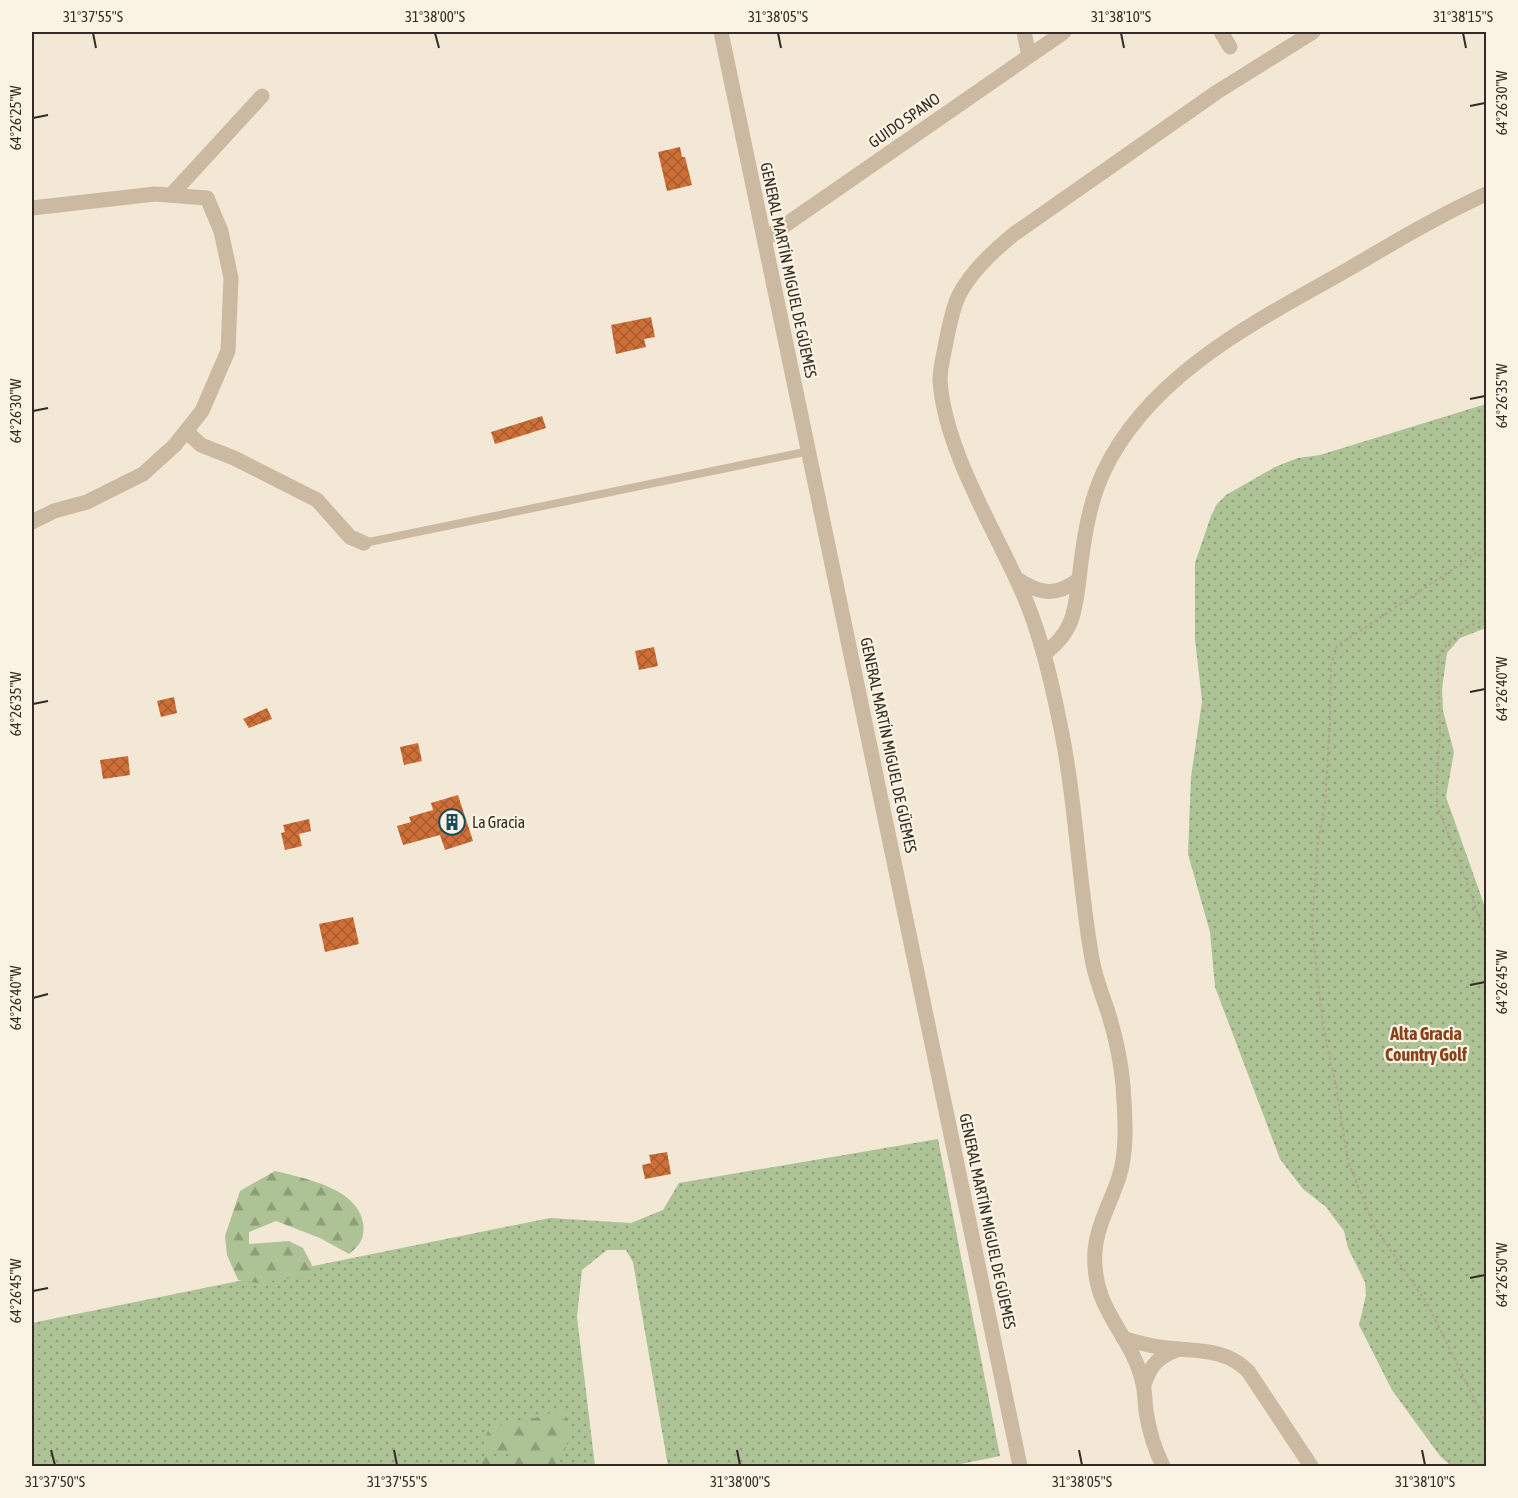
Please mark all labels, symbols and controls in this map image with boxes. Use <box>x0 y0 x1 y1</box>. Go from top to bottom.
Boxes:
text: 31°37'55"S <box>63 8 123 25</box>
text: 31°38'00"S <box>405 8 465 25</box>
text: 31°38'05"S <box>748 8 808 25</box>
text: 31°38'10"S <box>1091 8 1151 25</box>
text: 31°38'15"S <box>1433 8 1493 25</box>
text: 64°26'30"W <box>1493 71 1510 135</box>
text: 64°26'25"W <box>7 86 24 150</box>
street label: GUIDO SPANO <box>865 89 943 151</box>
street label: GENERAL MARTÍN MIGUEL DE GÜEMES <box>757 161 821 380</box>
text: 64°26'35"W <box>1493 364 1510 428</box>
text: 64°26'30"W <box>7 379 24 443</box>
street label: GENERAL MARTÍN MIGUEL DE GÜEMES <box>857 636 921 855</box>
text: 64°26'40"W <box>1493 657 1510 721</box>
text: 64°26'35"W <box>7 672 24 736</box>
building icon: La Gracia <box>437 807 467 837</box>
place label: La Gracia <box>472 813 525 831</box>
text: 64°26'45"W <box>1493 950 1510 1014</box>
text: 64°26'40"W <box>7 966 24 1030</box>
district label: Alta Gracia Country Golf <box>1385 1023 1468 1065</box>
street label: GENERAL MARTÍN MIGUEL DE GÜEMES <box>956 1112 1020 1331</box>
text: 64°26'50"W <box>1493 1243 1510 1307</box>
text: 64°26'45"W <box>7 1259 24 1323</box>
text: 31°37'50"S <box>25 1473 85 1490</box>
text: 31°37'55"S <box>367 1473 427 1490</box>
text: 31°38'00"S <box>710 1473 770 1490</box>
text: 31°38'05"S <box>1052 1473 1112 1490</box>
text: 31°38'10"S <box>1395 1473 1455 1490</box>

